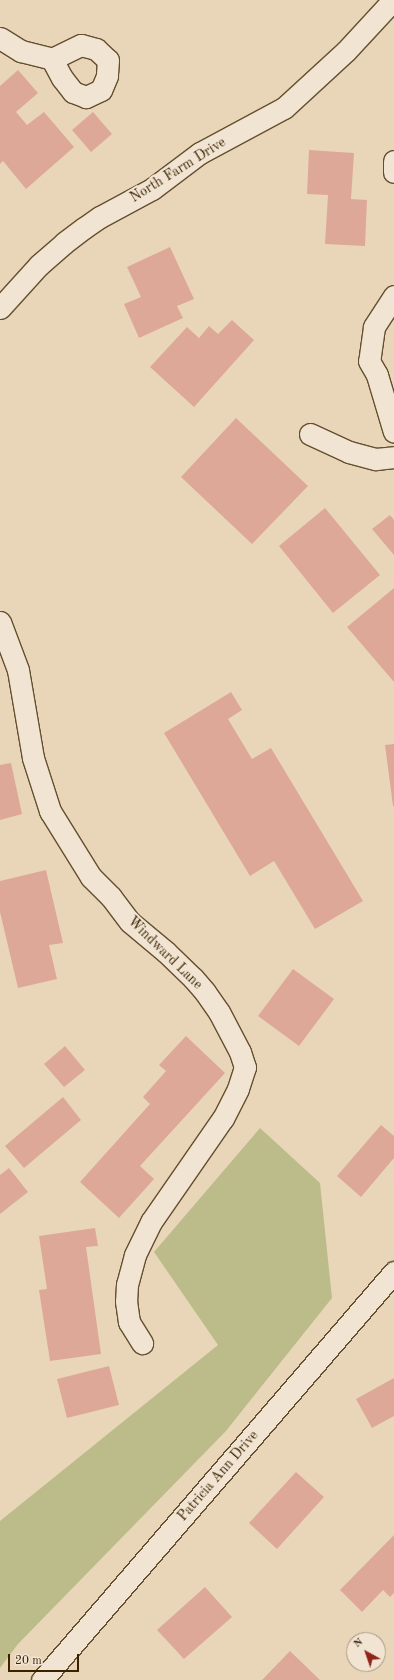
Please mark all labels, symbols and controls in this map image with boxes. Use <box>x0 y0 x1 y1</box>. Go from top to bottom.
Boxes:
street label: North Farm Drive <box>127 134 229 206</box>
street label: Windward Lane <box>124 913 206 993</box>
street label: Patricia Ann Drive <box>174 1427 262 1525</box>
north arrow <box>346 1632 386 1672</box>
text: N <box>352 1636 365 1650</box>
scale bar <box>10 1646 81 1672</box>
text: 20 m <box>15 1655 42 1667</box>

